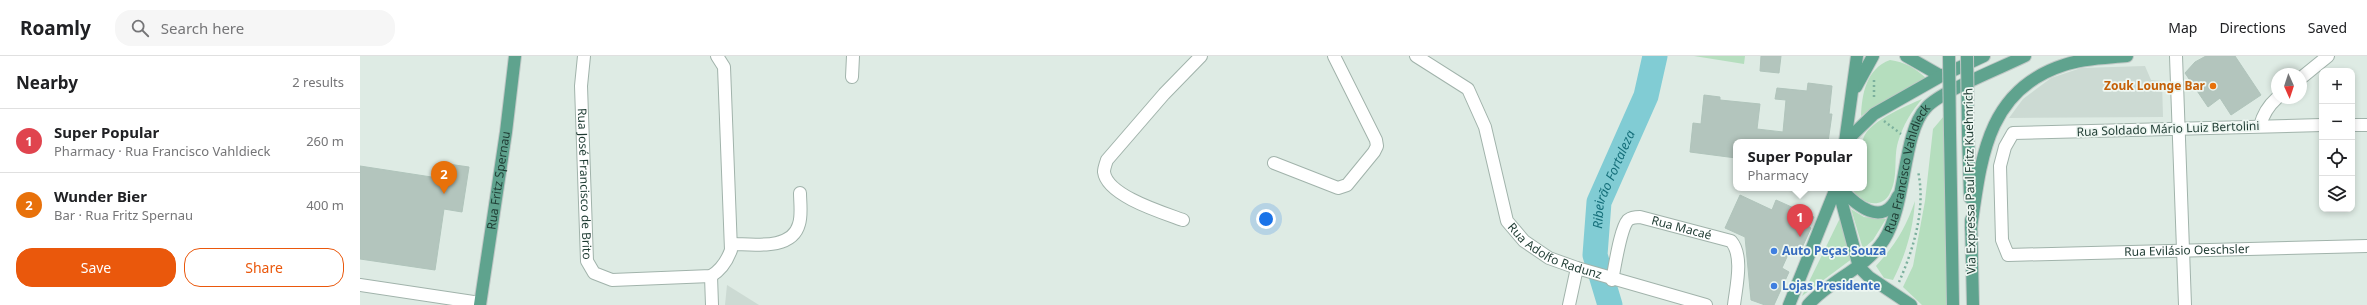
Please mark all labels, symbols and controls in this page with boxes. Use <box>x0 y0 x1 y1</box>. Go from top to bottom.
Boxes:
search box <box>115 10 395 46</box>
text: Roamly <box>20 15 91 41</box>
icon: search <box>129 17 151 39</box>
text: Search here <box>161 18 244 38</box>
text: Map <box>2168 18 2197 37</box>
text: Directions <box>2219 18 2286 37</box>
text: Saved <box>2308 18 2347 37</box>
north arrow <box>2271 68 2307 104</box>
map controls <box>2319 68 2355 212</box>
button: + <box>2319 68 2355 104</box>
text: Nearby <box>16 71 78 94</box>
text: 2 results <box>292 73 344 91</box>
place label: Zouk Lounge Bar <box>2104 77 2206 94</box>
marker: Zouk Lounge Bar <box>2208 81 2218 91</box>
street label: Via Expressa Paul Fritz Kuehnrich <box>1959 88 1980 274</box>
street label: Rua Francisco Vahldieck <box>1880 99 1934 236</box>
button: − <box>2319 104 2355 140</box>
street label: Rua José Francisco de Brito <box>574 108 596 260</box>
street label: Rua Soldado Mário Luiz Bertolini <box>2076 117 2260 140</box>
text: Super Popular <box>54 122 159 142</box>
water label: Ribeirão Fortaleza <box>1588 127 1639 229</box>
street label: Rua Fritz Spernau <box>482 130 514 231</box>
text: 1 <box>25 132 33 150</box>
text: 260 m <box>306 132 344 150</box>
popup <box>1733 139 1867 191</box>
button: locate <box>2319 140 2355 176</box>
text: Pharmacy · Rua Francisco Vahldieck <box>54 142 271 160</box>
text: Super Popular <box>1747 146 1853 166</box>
pin: 2 <box>431 161 457 194</box>
text: Pharmacy <box>1747 166 1808 184</box>
button: layers <box>2319 176 2355 212</box>
text: Wunder Bier <box>54 186 147 206</box>
text: 2 <box>25 196 33 214</box>
text: 400 m <box>306 196 344 214</box>
pin: 1 <box>1787 204 1813 237</box>
text: Bar · Rua Fritz Spernau <box>54 206 193 224</box>
your location <box>1256 209 1276 229</box>
street label: Rua Macaé <box>1650 211 1714 244</box>
street label: Rua Adolfo Radunz <box>1504 219 1604 283</box>
street label: Rua Evilásio Oeschsler <box>2124 240 2250 260</box>
place label: Auto Peças Souza <box>1782 242 1886 259</box>
marker: Auto Peças Souza <box>1769 246 1779 256</box>
button: Save <box>16 248 176 287</box>
button: Share <box>184 248 344 287</box>
place label: Lojas Presidente <box>1782 277 1880 294</box>
marker: Lojas Presidente <box>1769 281 1779 291</box>

